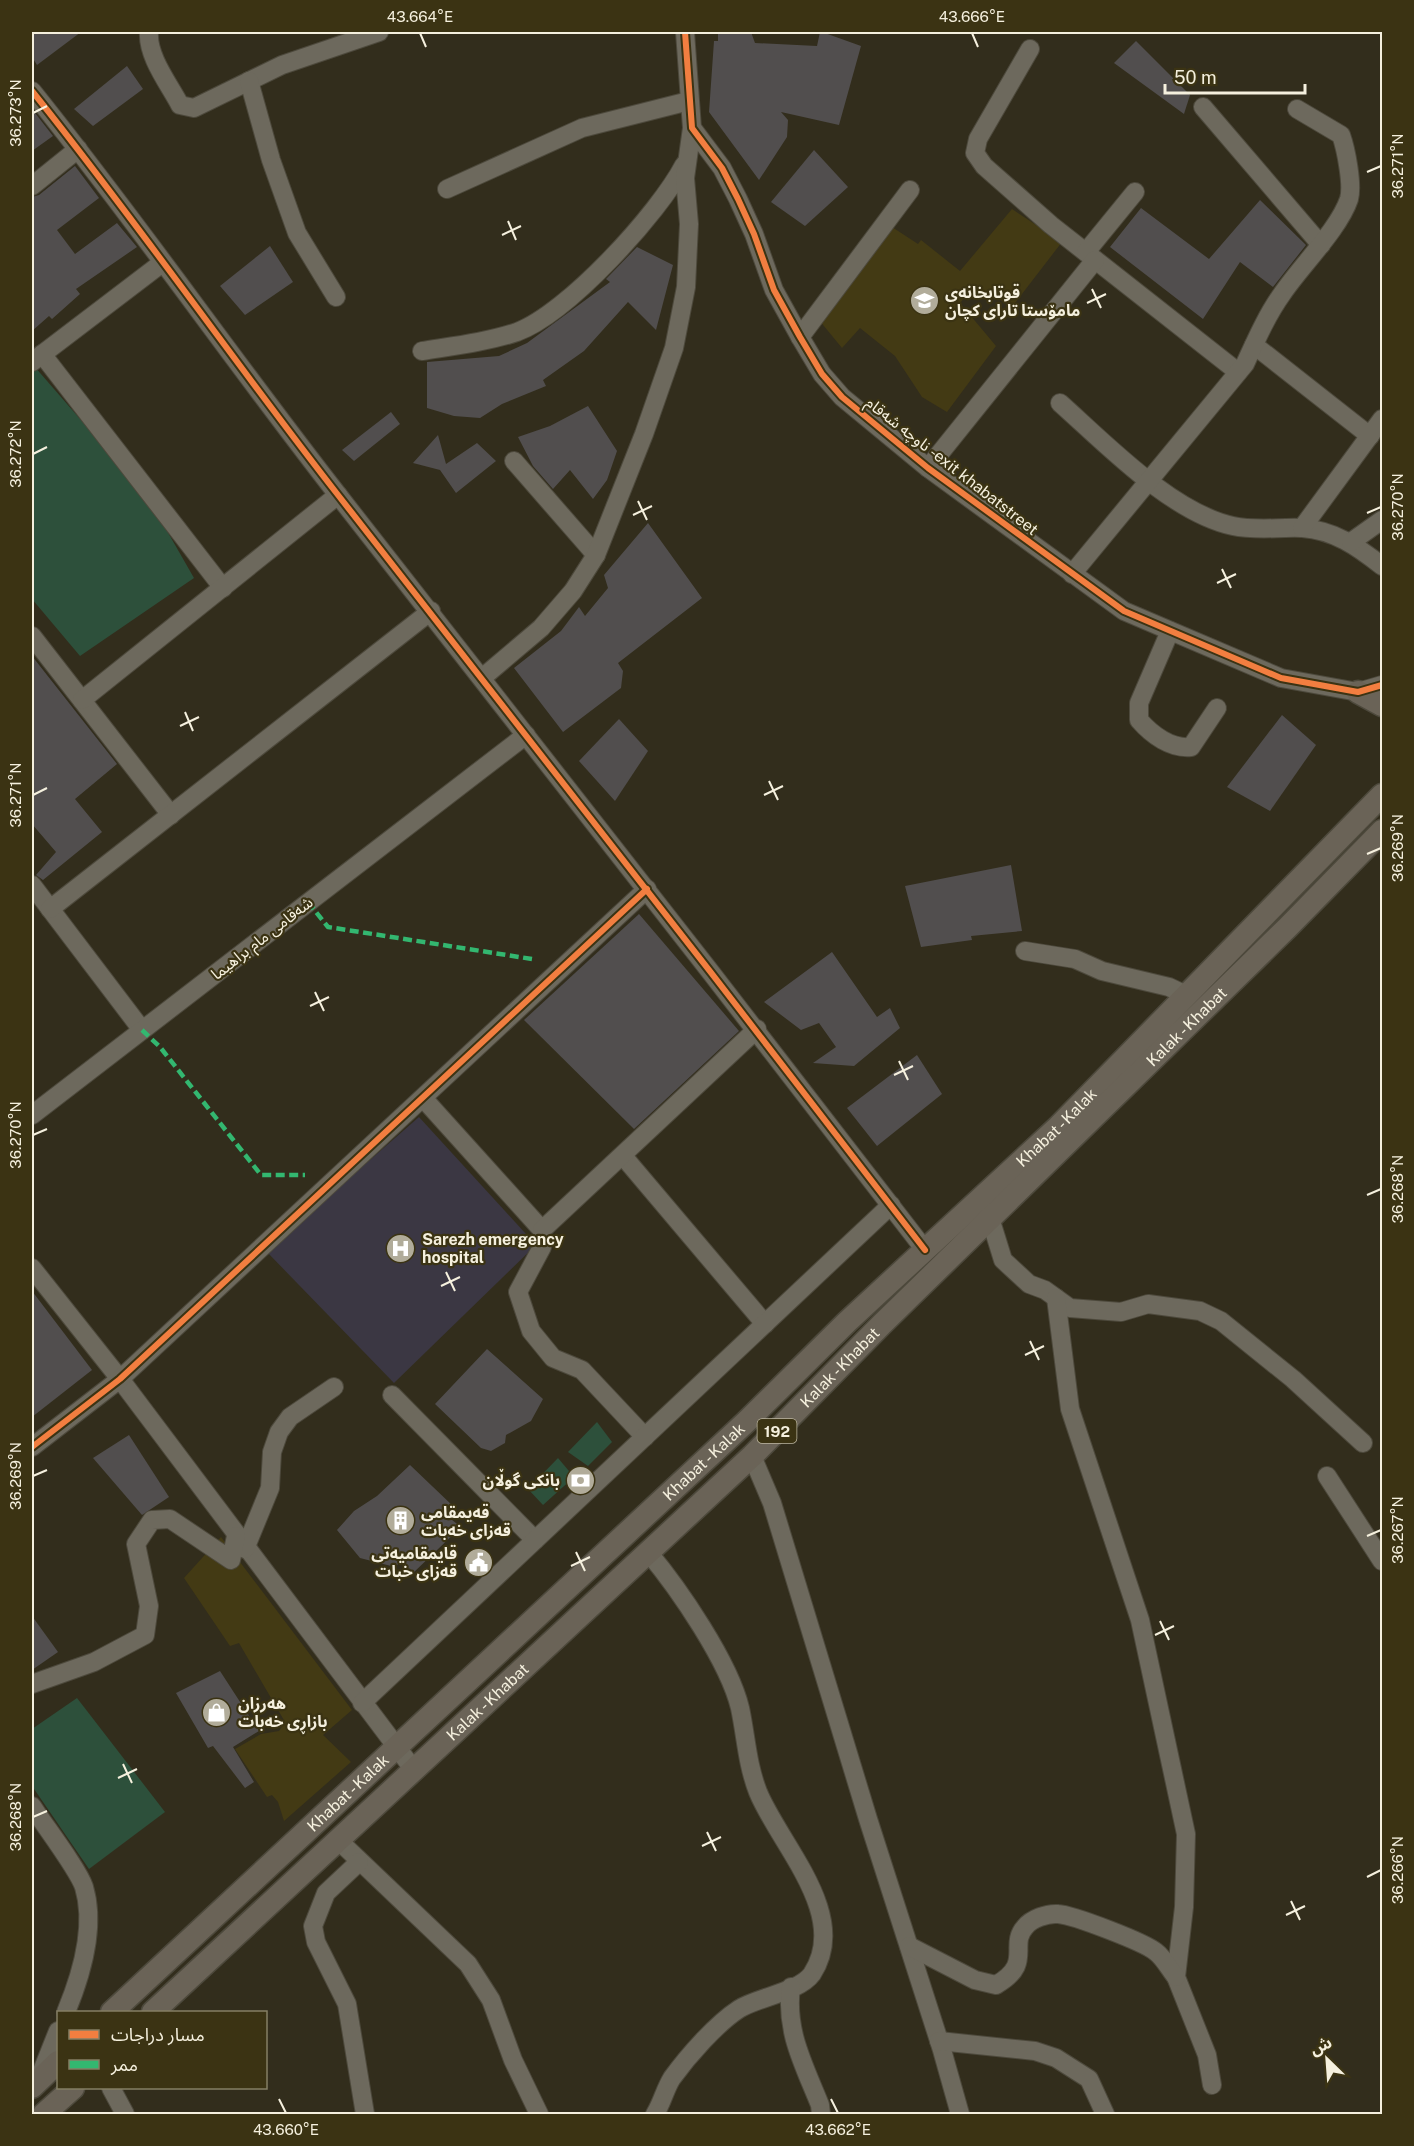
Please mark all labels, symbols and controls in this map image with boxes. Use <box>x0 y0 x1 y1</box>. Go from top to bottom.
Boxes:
text: 43.664°E <box>387 8 453 25</box>
text: 43.666°E <box>939 8 1005 25</box>
scale bar <box>1165 57 1304 95</box>
text: 50 m <box>1174 67 1217 88</box>
text: 36.273°N <box>7 79 24 147</box>
text: 36.271°N <box>1389 134 1406 198</box>
place label: قوتابخانەی مامۆستا تارای کچان <box>945 283 1080 320</box>
school or university icon: قوتابخانەی مامۆستا تارای کچان <box>908 285 940 317</box>
street label: ناوچە شەقام - exit khabatstreet <box>860 393 1042 542</box>
text: 36.272°N <box>7 420 24 488</box>
text: 36.270°N <box>1389 473 1406 541</box>
text: 36.271°N <box>7 763 24 827</box>
text: 36.269°N <box>1389 814 1406 882</box>
street label: شەقامی مام براهیما <box>207 892 319 986</box>
street label: Kalak - Khabat <box>1142 983 1230 1070</box>
street label: Khabat - Kalak <box>1012 1084 1100 1171</box>
text: 36.270°N <box>7 1101 24 1169</box>
text: 36.268°N <box>1389 1155 1406 1223</box>
place label: Sarezh emergency hospital <box>422 1230 564 1267</box>
hospital icon: Sarezh emergency hospital <box>385 1232 417 1264</box>
street label: Kalak - Khabat <box>796 1323 883 1411</box>
street label: Khabat - Kalak <box>659 1419 748 1504</box>
road number: 192 <box>758 1419 796 1443</box>
text: 36.269°N <box>7 1442 24 1510</box>
bank icon: بانکی گوڵان <box>565 1464 597 1496</box>
place label: بانکی گوڵان <box>483 1468 560 1490</box>
text: 36.267°N <box>1389 1496 1406 1564</box>
place label: قەیمقامی قەزای خەبات <box>421 1503 511 1540</box>
building icon: قەیمقامی قەزای خەبات <box>384 1505 416 1537</box>
place label: قایمقامیەتى قەزای خبات <box>371 1544 457 1581</box>
public building icon: قایمقامیەتى قەزای خبات <box>462 1546 494 1578</box>
street label: Kalak - Khabat <box>442 1659 532 1744</box>
place label: هەرزان بازاڕی خەبات <box>238 1694 327 1735</box>
shop icon: هەرزان بازاڕی خەبات <box>201 1696 233 1728</box>
street label: Khabat - Kalak <box>303 1750 393 1835</box>
text: 36.268°N <box>7 1783 24 1851</box>
text: 36.266°N <box>1389 1836 1406 1904</box>
legend <box>57 2011 267 2089</box>
text: مسار دراجات <box>111 2024 205 2046</box>
north arrow <box>1297 2029 1357 2089</box>
text: ش <box>1307 2033 1335 2059</box>
text: ممر <box>110 2054 138 2076</box>
text: 43.660°E <box>253 2121 319 2138</box>
text: 43.662°E <box>805 2121 871 2138</box>

